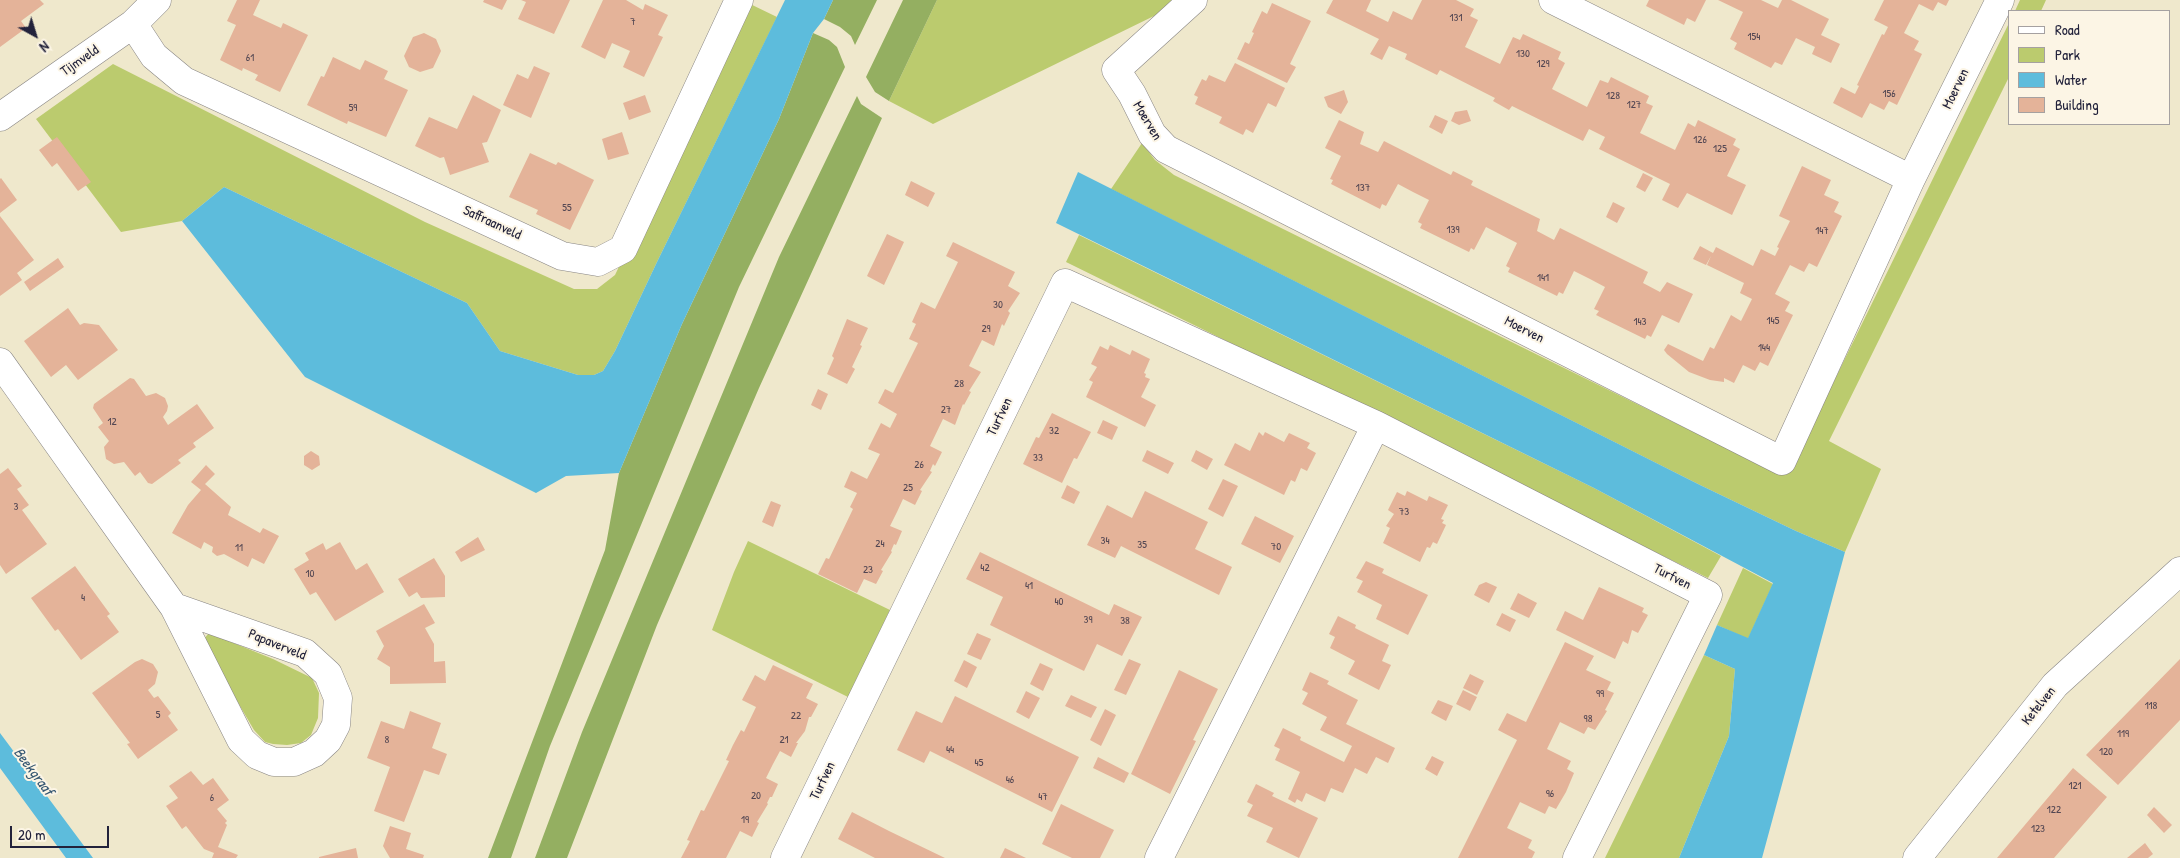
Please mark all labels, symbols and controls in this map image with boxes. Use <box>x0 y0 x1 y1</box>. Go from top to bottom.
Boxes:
north arrow <box>10 10 60 60</box>
legend <box>2008 10 2170 125</box>
house number: 131 <box>1450 11 1462 25</box>
house number: 7 <box>630 15 636 29</box>
text: Road <box>2055 19 2080 40</box>
house number: 154 <box>1748 30 1760 44</box>
text: N <box>36 37 54 57</box>
street label: Tijmveld <box>58 42 102 80</box>
text: Park <box>2055 44 2080 65</box>
house number: 130 <box>1516 47 1530 61</box>
house number: 61 <box>246 51 254 65</box>
house number: 129 <box>1536 57 1550 71</box>
street label: Moerven <box>1939 66 1973 112</box>
text: Water <box>2055 69 2087 90</box>
house number: 156 <box>1882 87 1896 101</box>
house number: 128 <box>1606 89 1620 103</box>
text: Building <box>2055 94 2099 115</box>
street label: Moerven <box>1129 98 1165 144</box>
house number: 127 <box>1627 98 1641 112</box>
house number: 59 <box>349 101 357 115</box>
house number: 126 <box>1693 133 1707 147</box>
house number: 125 <box>1713 142 1727 156</box>
house number: 137 <box>1356 181 1370 195</box>
house number: 55 <box>562 201 572 215</box>
street label: Saffraanveld <box>460 202 524 244</box>
house number: 139 <box>1447 223 1459 237</box>
house number: 147 <box>1815 224 1829 238</box>
house number: 141 <box>1537 271 1549 285</box>
house number: 30 <box>993 298 1003 312</box>
street label: Moerven <box>1501 313 1547 347</box>
house number: 145 <box>1767 314 1779 328</box>
house number: 143 <box>1633 315 1647 329</box>
house number: 29 <box>981 322 991 336</box>
house number: 144 <box>1758 341 1770 355</box>
house number: 28 <box>954 377 964 391</box>
street label: Turfven <box>984 395 1016 439</box>
house number: 27 <box>941 403 951 417</box>
house number: 12 <box>107 415 117 429</box>
house number: 32 <box>1049 424 1059 438</box>
house number: 33 <box>1033 451 1043 465</box>
house number: 26 <box>914 458 924 472</box>
house number: 25 <box>903 481 913 495</box>
house number: 3 <box>14 500 18 514</box>
house number: 73 <box>1399 505 1409 519</box>
house number: 34 <box>1100 534 1110 548</box>
house number: 24 <box>875 537 885 551</box>
house number: 35 <box>1137 538 1147 552</box>
house number: 70 <box>1271 540 1281 554</box>
house number: 11 <box>235 541 243 555</box>
street label: Turfven <box>1650 560 1694 594</box>
house number: 42 <box>980 561 990 575</box>
house number: 23 <box>863 563 873 577</box>
house number: 10 <box>306 567 314 581</box>
house number: 41 <box>1025 579 1033 593</box>
house number: 4 <box>81 591 85 605</box>
house number: 40 <box>1054 595 1064 609</box>
house number: 39 <box>1084 613 1092 627</box>
house number: 38 <box>1120 614 1130 628</box>
street label: Papaverveld <box>246 626 308 664</box>
street label: Ketelven <box>2018 683 2060 729</box>
house number: 99 <box>1596 687 1604 701</box>
house number: 118 <box>2145 699 2157 713</box>
house number: 5 <box>156 708 160 722</box>
house number: 22 <box>791 709 801 723</box>
house number: 98 <box>1584 712 1592 726</box>
house number: 119 <box>2117 727 2129 741</box>
house number: 8 <box>385 733 389 747</box>
house number: 21 <box>779 733 789 747</box>
house number: 44 <box>946 743 954 757</box>
water label: Beekgraaf <box>9 744 57 800</box>
house number: 120 <box>2099 745 2113 759</box>
house number: 45 <box>975 756 983 770</box>
street label: Turfven <box>807 759 839 803</box>
house number: 46 <box>1006 773 1014 787</box>
house number: 121 <box>2068 779 2082 793</box>
house number: 96 <box>1546 787 1554 801</box>
house number: 20 <box>751 789 761 803</box>
house number: 47 <box>1038 790 1048 804</box>
house number: 6 <box>210 791 214 805</box>
house number: 122 <box>2047 803 2061 817</box>
house number: 19 <box>741 813 749 827</box>
scale bar <box>12 816 111 848</box>
house number: 123 <box>2031 822 2045 836</box>
text: 20 m <box>18 824 45 845</box>

